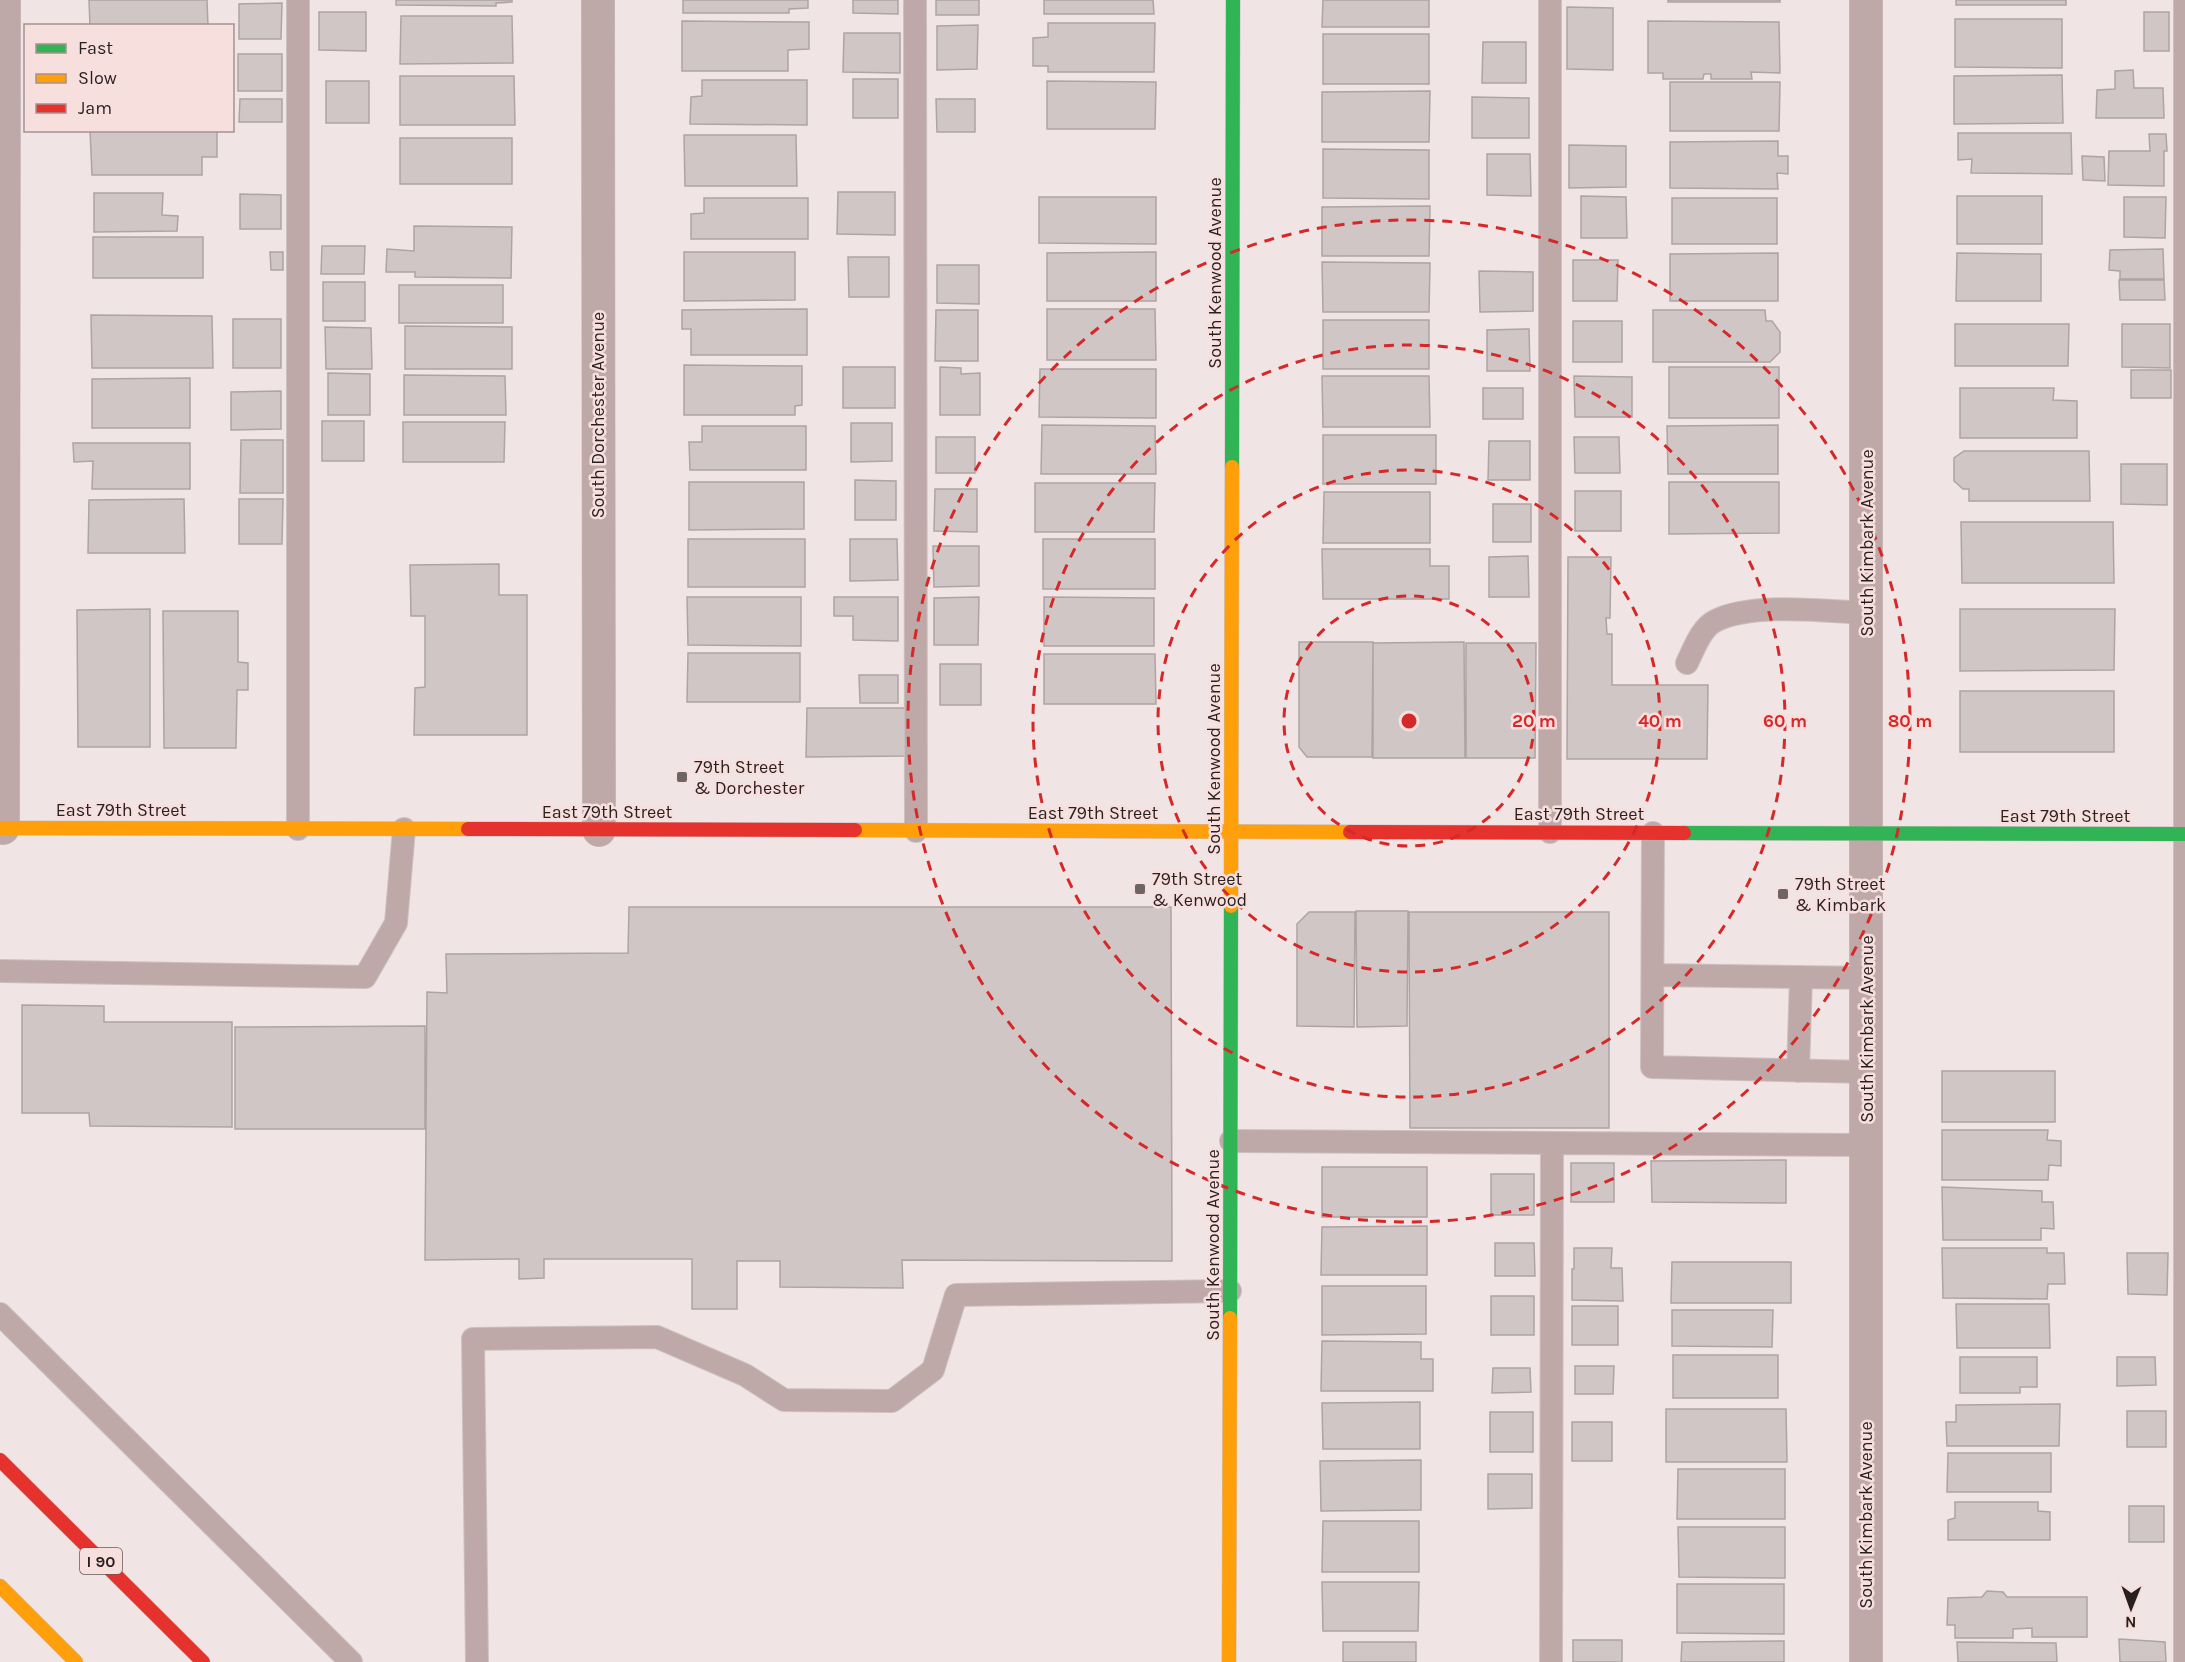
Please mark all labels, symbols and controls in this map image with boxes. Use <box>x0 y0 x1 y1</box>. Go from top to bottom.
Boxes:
legend <box>24 24 234 132</box>
text: Fast <box>78 37 113 59</box>
text: Slow <box>78 67 117 89</box>
text: Jam <box>78 97 112 119</box>
street label: South Kenwood Avenue <box>1204 177 1226 369</box>
street label: South Dorchester Avenue <box>587 312 609 518</box>
street label: South Kimbark Avenue <box>1856 449 1878 637</box>
street label: South Kenwood Avenue <box>1203 663 1225 855</box>
text: 20 m <box>1512 710 1556 732</box>
text: 40 m <box>1638 710 1682 732</box>
text: 60 m <box>1763 710 1807 732</box>
text: 80 m <box>1888 710 1932 732</box>
centre of rings <box>1399 711 1419 731</box>
place label: 79th Street & Dorchester <box>694 756 805 799</box>
marker: 79th Street & Dorchester <box>675 770 689 784</box>
street label: East 79th Street <box>56 799 187 821</box>
street label: East 79th Street <box>542 801 673 823</box>
street label: East 79th Street <box>1028 802 1159 824</box>
street label: East 79th Street <box>1514 803 1645 825</box>
street label: East 79th Street <box>2000 805 2131 827</box>
place label: 79th Street & Kenwood <box>1152 868 1247 911</box>
place label: 79th Street & Kimbark <box>1795 873 1886 916</box>
marker: 79th Street & Kenwood <box>1133 882 1147 896</box>
marker: 79th Street & Kimbark <box>1776 887 1790 901</box>
street label: South Kimbark Avenue <box>1856 935 1878 1123</box>
street label: South Kenwood Avenue <box>1202 1149 1224 1341</box>
street label: South Kimbark Avenue <box>1855 1421 1877 1609</box>
road number: I 90 <box>80 1548 122 1574</box>
north arrow <box>2101 1578 2161 1638</box>
text: N <box>2125 1613 2137 1632</box>

